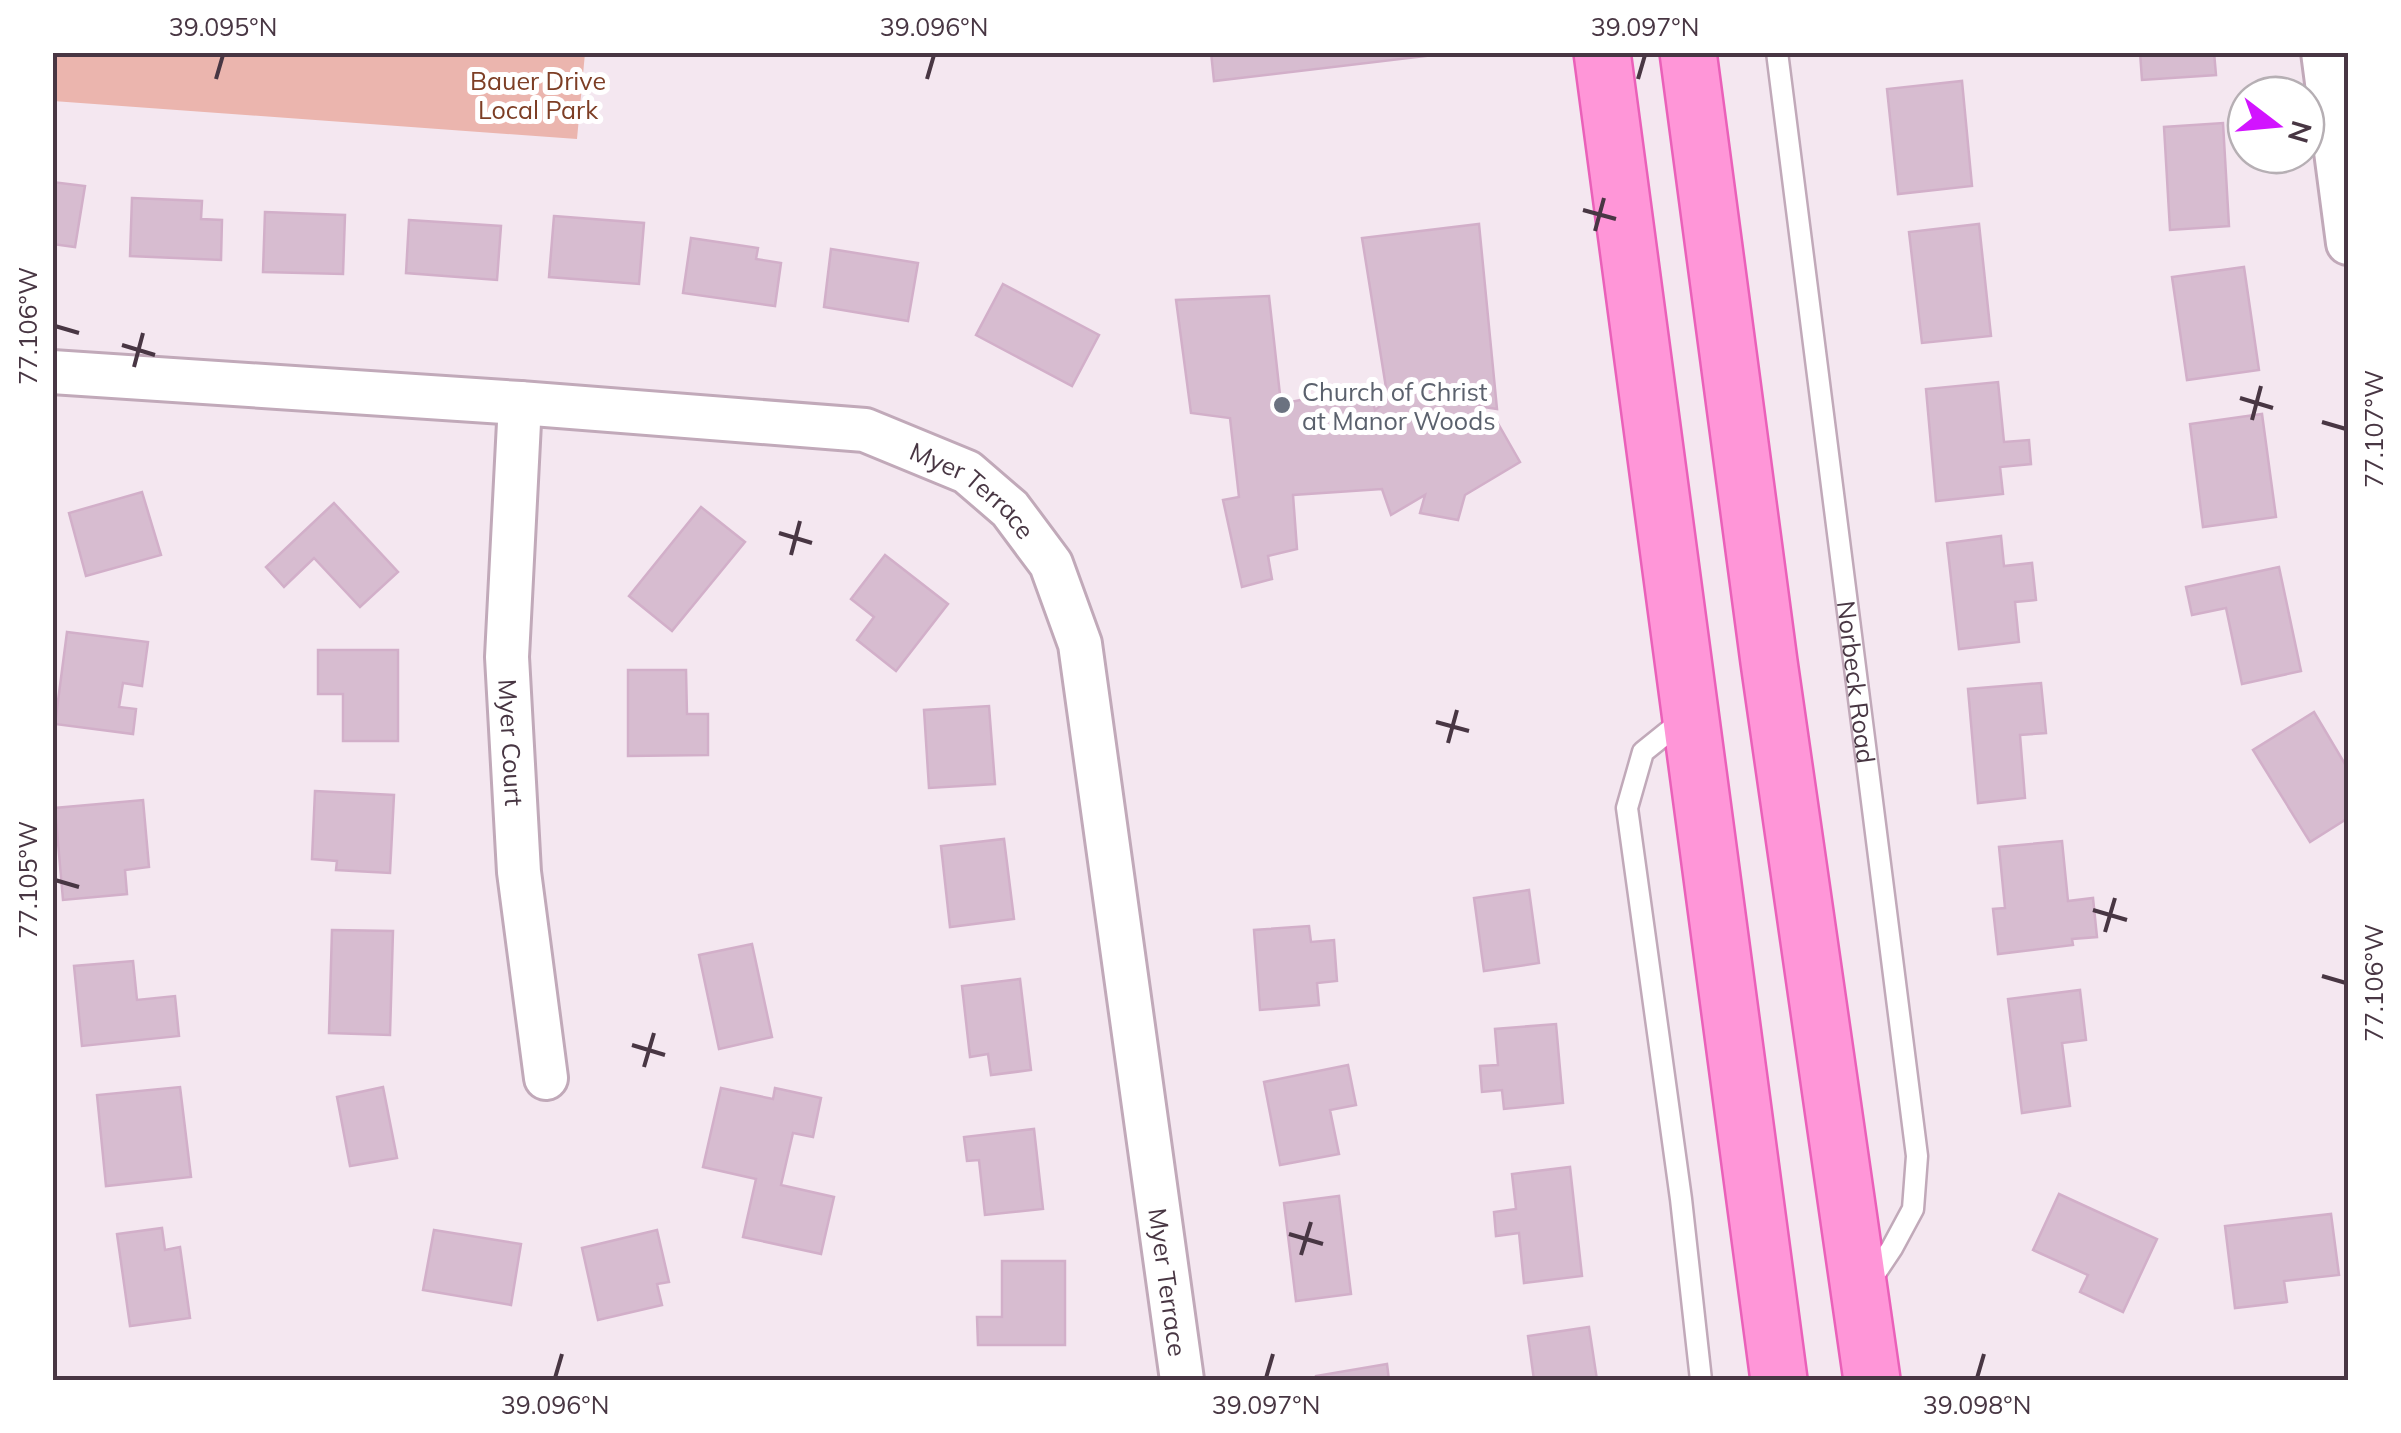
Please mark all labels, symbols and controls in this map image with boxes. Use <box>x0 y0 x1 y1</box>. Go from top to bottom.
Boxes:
text: 39.095°N <box>169 11 277 42</box>
text: 39.096°N <box>880 11 988 42</box>
text: 39.097°N <box>1591 11 1699 42</box>
park label: Bauer Drive Local Park <box>470 65 606 125</box>
north arrow <box>2226 75 2326 175</box>
text: N <box>2281 117 2320 147</box>
text: 77.106°W <box>12 267 43 385</box>
text: 77.107°W <box>2358 370 2389 488</box>
place label: Church of Christ at Manor Woods <box>1302 376 1496 436</box>
marker: Church of Christ at Manor Woods <box>1271 394 1293 416</box>
street label: Myer Terrace <box>906 435 1042 544</box>
street label: Norbeck Road <box>1831 599 1883 765</box>
street label: Myer Court <box>493 678 531 807</box>
text: 77.105°W <box>12 821 43 939</box>
text: 77.106°W <box>2358 924 2389 1042</box>
street label: Myer Terrace <box>1143 1206 1194 1358</box>
text: 39.096°N <box>501 1389 609 1420</box>
text: 39.097°N <box>1212 1389 1320 1420</box>
text: 39.098°N <box>1923 1389 2031 1420</box>

